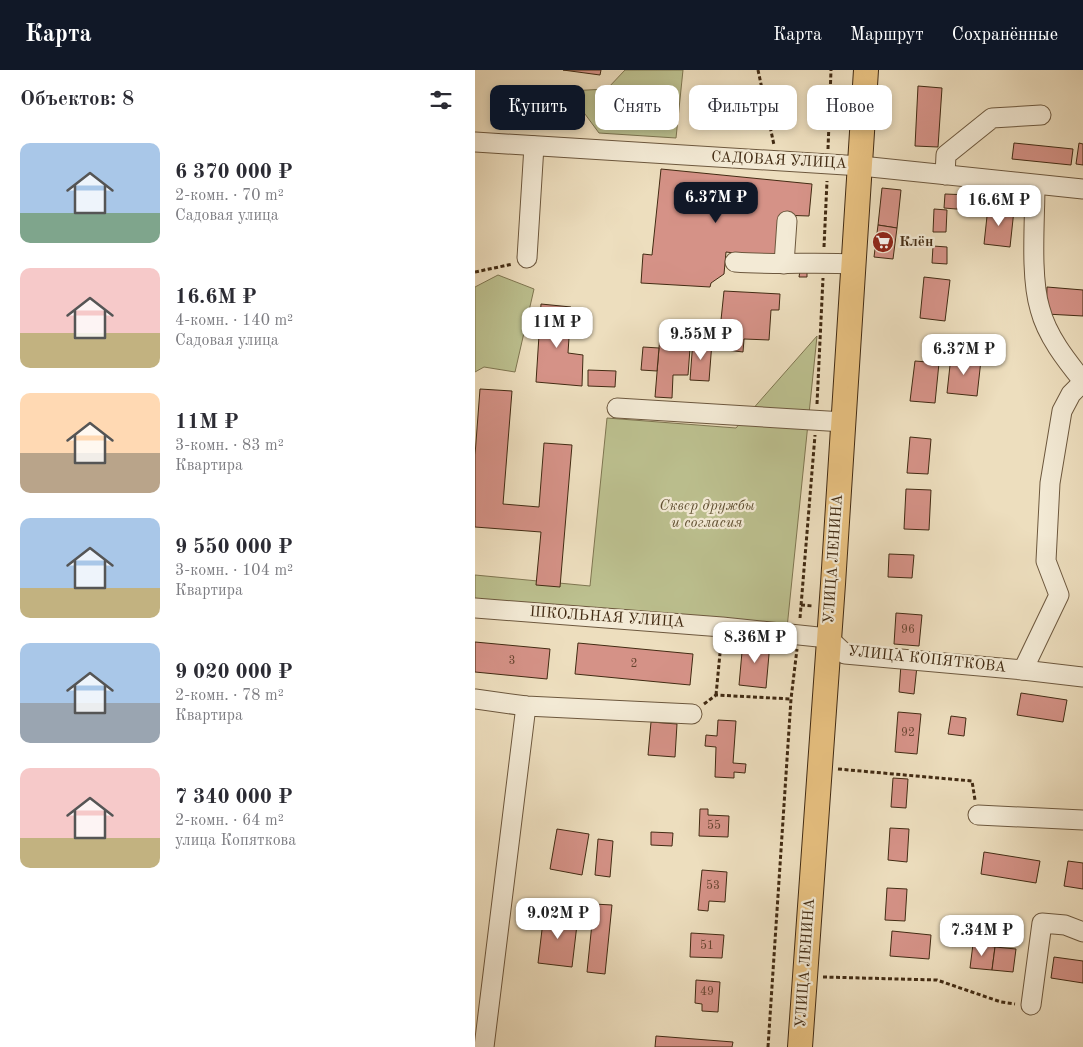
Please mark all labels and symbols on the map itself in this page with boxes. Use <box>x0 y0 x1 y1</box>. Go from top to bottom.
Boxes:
street label: САДОВАЯ УЛИЦА <box>711 150 848 172</box>
pin: 6.37M ₽ <box>670 182 762 224</box>
pin: 16.6M ₽ <box>953 184 1045 227</box>
supermarket icon: Клён <box>871 230 895 254</box>
place label: Клён <box>899 235 933 250</box>
pin: 11M ₽ <box>522 306 592 349</box>
pin: 9.55M ₽ <box>655 318 747 361</box>
pin: 6.37M ₽ <box>918 334 1010 376</box>
street label: УЛИЦА ЛЕНИНА <box>822 493 846 624</box>
park label: Сквер дружбы и согласия <box>659 498 755 531</box>
street label: ШКОЛЬНАЯ УЛИЦА <box>529 605 686 631</box>
pin: 8.36M ₽ <box>709 622 801 664</box>
house number: 96 <box>901 624 915 636</box>
street label: УЛИЦА КОПЯТКОВА <box>847 644 1007 676</box>
house number: 3 <box>509 655 515 667</box>
house number: 2 <box>631 658 637 670</box>
house number: 92 <box>901 727 915 739</box>
house number: 55 <box>707 819 721 832</box>
house number: 53 <box>706 879 720 892</box>
street label: УЛИЦА ЛЕНИНА <box>794 897 818 1028</box>
pin: 9.02M ₽ <box>512 898 604 940</box>
pin: 7.34M ₽ <box>936 914 1028 957</box>
house number: 51 <box>700 939 714 952</box>
house number: 49 <box>700 986 714 998</box>

